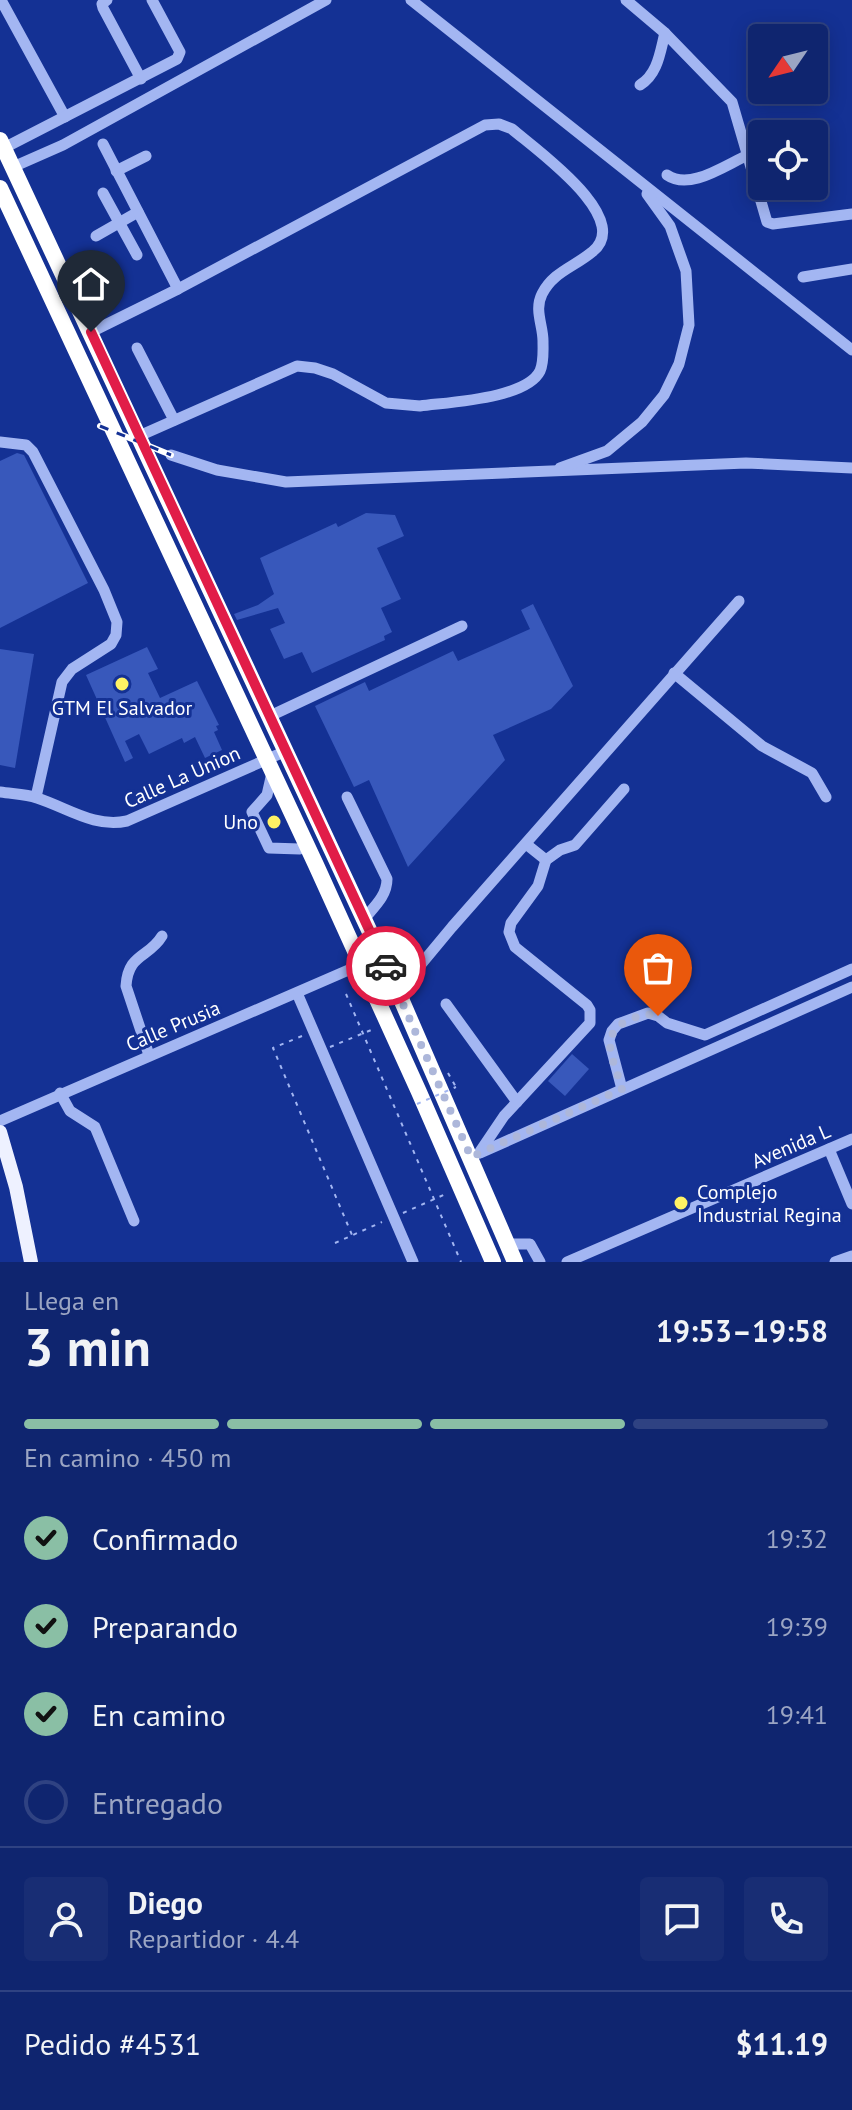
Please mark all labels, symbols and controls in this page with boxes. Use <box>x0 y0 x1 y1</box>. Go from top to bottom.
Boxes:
north arrow <box>748 24 828 104</box>
map controls <box>748 24 828 200</box>
button: locate <box>748 120 828 200</box>
pin <box>57 250 125 332</box>
icon: home <box>69 262 113 306</box>
marker: GTM El Salvador <box>113 675 131 693</box>
place label: GTM El Salvador <box>52 695 193 721</box>
street label: Calle La Union <box>120 740 244 814</box>
place label: Uno <box>223 809 258 835</box>
marker: Uno <box>265 813 283 831</box>
courier <box>346 926 426 1006</box>
pin <box>624 934 692 1016</box>
icon: car <box>364 944 408 988</box>
icon: bag <box>636 946 680 990</box>
street label: Calle Prusia <box>122 995 224 1057</box>
street label: Avenida L <box>748 1118 834 1174</box>
place label: Complejo Industrial Regina <box>697 1179 842 1228</box>
marker: Complejo Industrial Regina <box>672 1194 690 1212</box>
text: Llega en <box>24 1284 119 1317</box>
text: 19:53–19:58 <box>656 1311 828 1350</box>
text: 3 min <box>24 1313 151 1380</box>
text: En camino · 450 m <box>24 1441 231 1474</box>
icon: check <box>24 1516 68 1560</box>
text: Confirmado <box>92 1519 238 1558</box>
text: 19:32 <box>766 1522 828 1555</box>
icon: check <box>24 1604 68 1648</box>
text: Preparando <box>92 1607 238 1646</box>
text: 19:39 <box>766 1610 828 1643</box>
icon: check <box>24 1692 68 1736</box>
text: En camino <box>92 1695 226 1734</box>
text: 19:41 <box>766 1698 828 1731</box>
text: Entregado <box>92 1783 223 1822</box>
button: person <box>24 1877 108 1961</box>
button: chat <box>640 1877 724 1961</box>
button: phone <box>744 1877 828 1961</box>
text: Diego <box>128 1883 203 1922</box>
text: Repartidor · 4.4 <box>128 1922 299 1955</box>
text: Pedido #4531 <box>24 2024 201 2063</box>
text: $11.19 <box>736 2024 828 2063</box>

